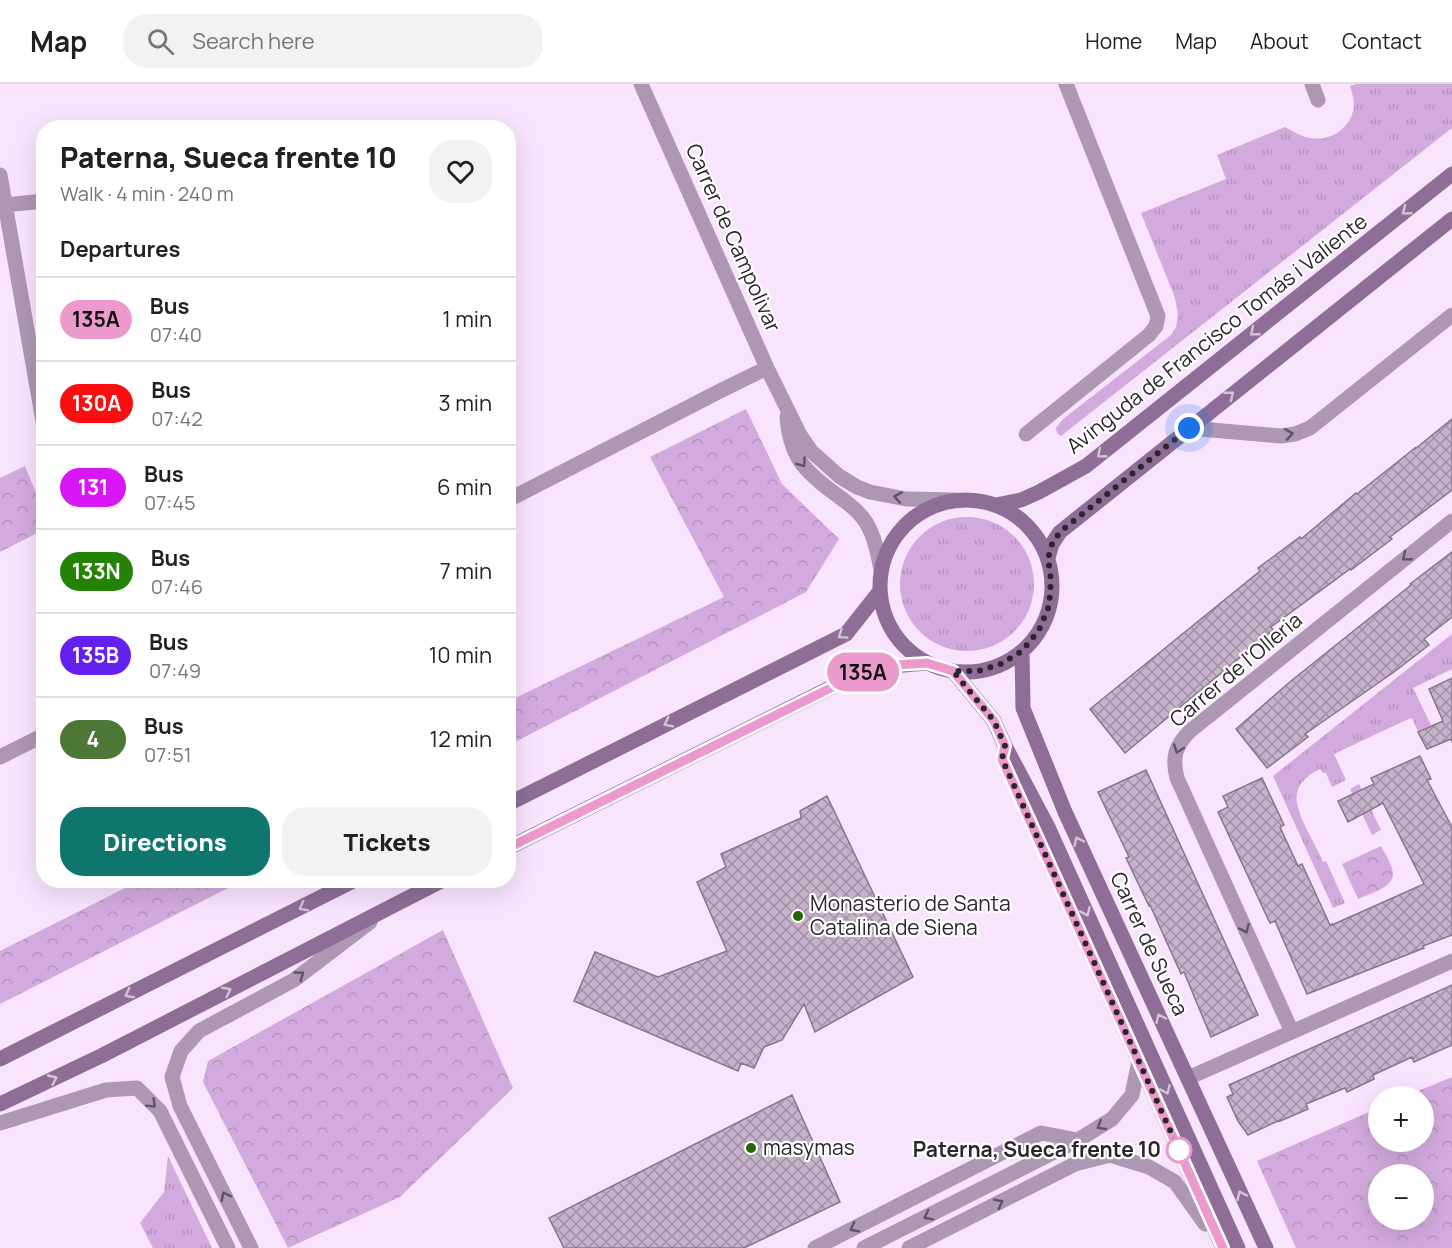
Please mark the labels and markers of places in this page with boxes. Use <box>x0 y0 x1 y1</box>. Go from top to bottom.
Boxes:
place label: Monasterio de Santa Catalina de Siena <box>810 889 1011 941</box>
marker: Monasterio de Santa Catalina de Siena <box>791 909 805 923</box>
place label: masymas <box>763 1133 855 1161</box>
place label: Paterna, Sueca frente 10 <box>913 1135 1161 1163</box>
marker: Paterna, Sueca frente 10 <box>1166 1137 1192 1163</box>
marker: masymas <box>744 1141 758 1155</box>

